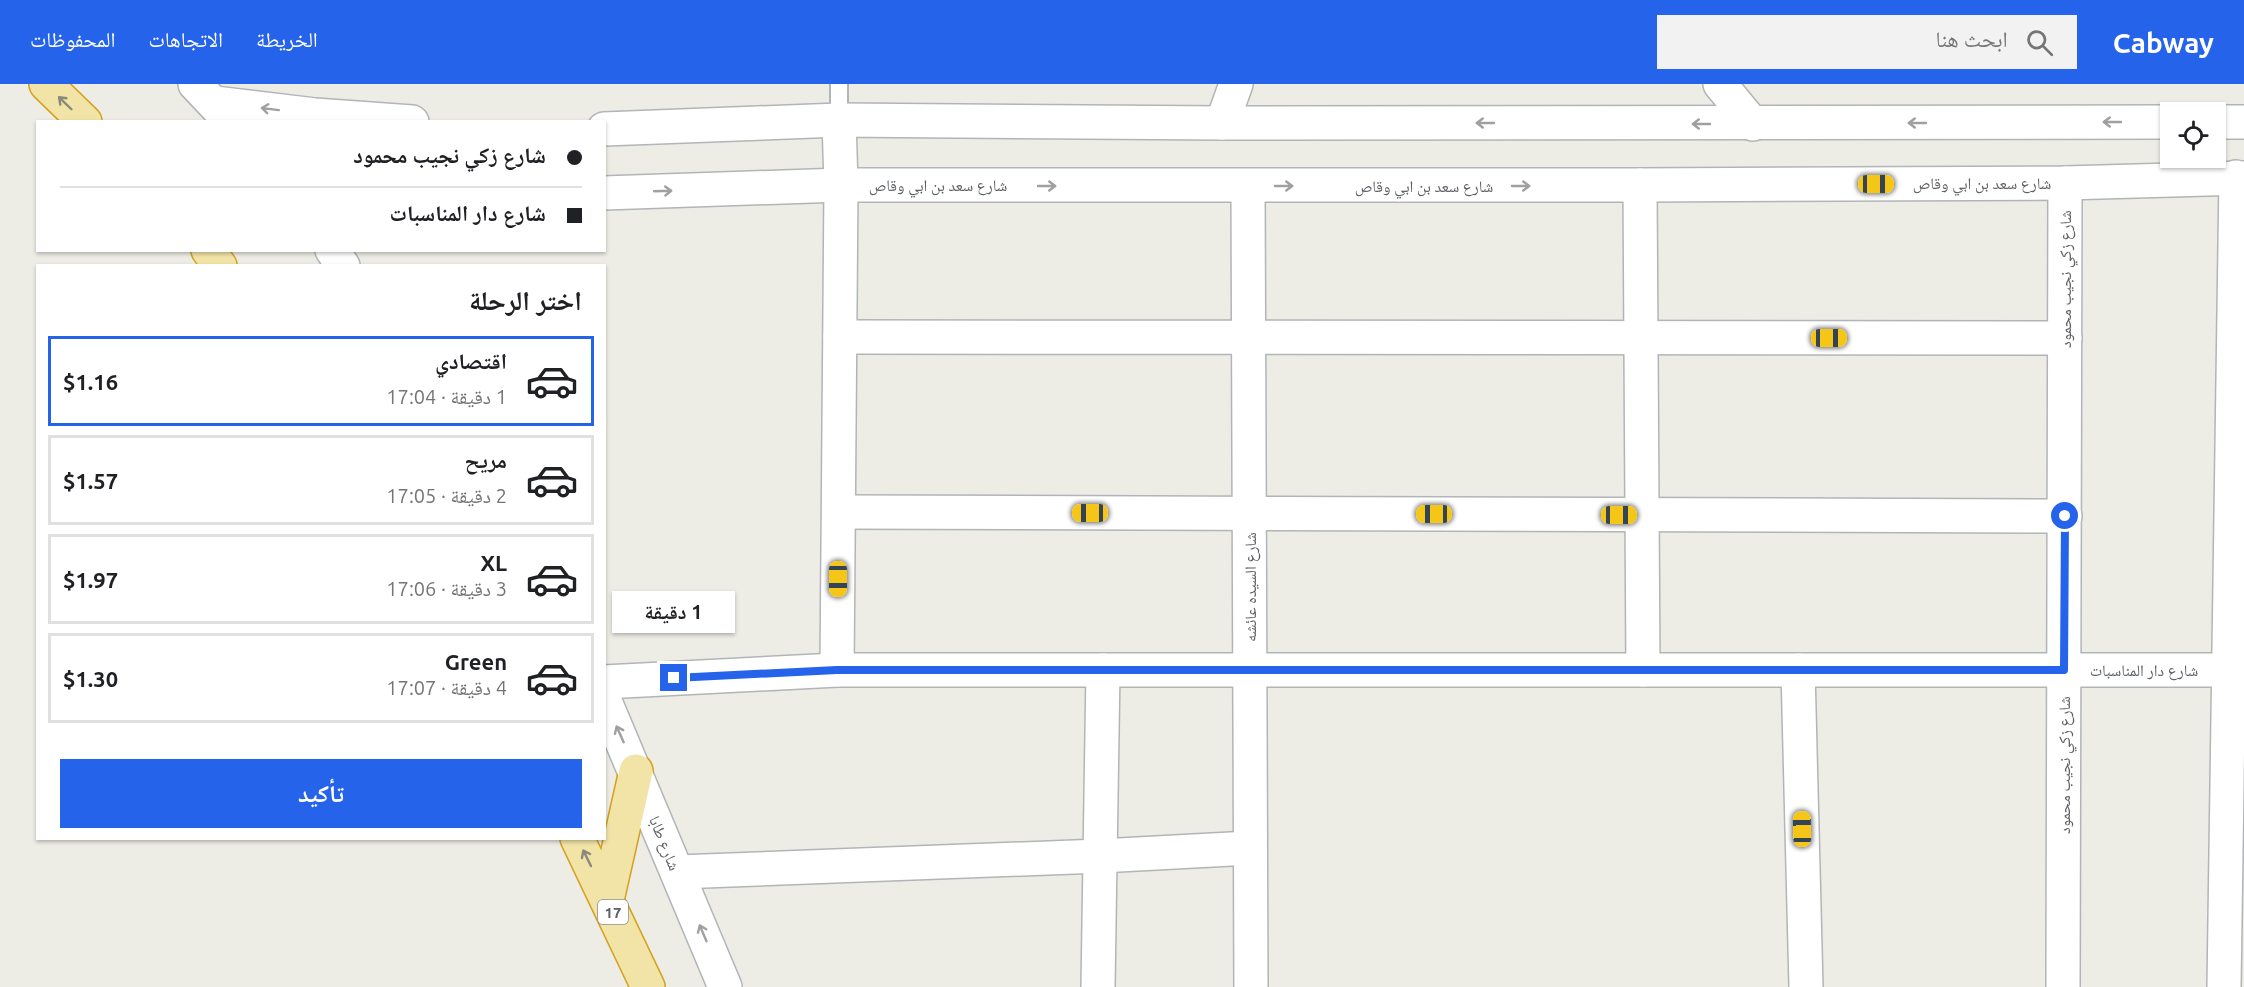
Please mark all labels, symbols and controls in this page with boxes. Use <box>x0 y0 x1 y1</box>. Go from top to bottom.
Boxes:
search box <box>1657 15 2077 69</box>
text: ابحث هنا <box>1936 26 2008 51</box>
icon: search <box>2023 26 2056 59</box>
text: المحفوظات <box>30 27 115 51</box>
text: الاتجاهات <box>148 27 223 51</box>
text: الخريطة <box>256 27 318 51</box>
text: Cabway <box>2113 27 2214 58</box>
one-way arrow <box>58 95 73 110</box>
map controls <box>2160 102 2226 168</box>
button: locate <box>2160 102 2226 168</box>
one-way arrow <box>260 104 280 115</box>
one-way arrow <box>2103 116 2123 128</box>
one-way arrow <box>1476 117 1496 129</box>
one-way arrow <box>1908 117 1928 129</box>
one-way arrow <box>1692 118 1712 130</box>
text: شارع زكي نجيب محمود <box>353 142 546 167</box>
street label: شارع سعد بن ابي وقاص <box>1913 174 2051 196</box>
car <box>1858 175 1894 193</box>
street label: شارع سعد بن ابي وقاص <box>869 176 1007 198</box>
street label: شارع سعد بن ابي وقاص <box>1355 177 1493 199</box>
one-way arrow <box>1036 180 1056 192</box>
one-way arrow <box>1273 180 1293 192</box>
one-way arrow <box>1510 180 1530 192</box>
one-way arrow <box>652 185 672 197</box>
text: شارع دار المناسبات <box>389 200 546 225</box>
street label: شارع زكي نجيب محمود <box>2056 210 2078 348</box>
text: اختر الرحلة <box>469 285 582 315</box>
car <box>1811 329 1847 347</box>
text: اقتصادي <box>435 348 507 373</box>
icon: car <box>525 354 579 408</box>
text: $1.16 <box>63 369 118 394</box>
text: 1 دقيقة · 17:04 <box>386 385 507 408</box>
text: مريح <box>464 447 507 472</box>
icon: car <box>525 453 579 507</box>
text: $1.57 <box>63 468 118 493</box>
text: 2 دقيقة · 17:05 <box>386 484 507 507</box>
route start <box>2051 502 2078 529</box>
car <box>1072 504 1108 522</box>
car <box>1416 505 1452 523</box>
car <box>1601 506 1637 524</box>
street label: شارع السيده عائشه <box>1241 532 1261 642</box>
text: XL <box>480 550 507 575</box>
icon: car <box>525 552 579 606</box>
car <box>829 561 847 597</box>
text: $1.97 <box>63 567 118 592</box>
text: 3 دقيقة · 17:06 <box>386 577 507 600</box>
callout: 1 دقيقة <box>612 591 736 633</box>
text: 1 دقيقة <box>644 600 703 623</box>
text: Green <box>445 649 507 674</box>
icon: car <box>525 651 579 705</box>
street label: شارع دار المناسبات <box>2090 661 2198 681</box>
route end <box>660 664 687 691</box>
text: $1.30 <box>63 666 118 691</box>
text: 4 دقيقة · 17:07 <box>386 676 507 699</box>
street label: شارع زكي نجيب محمود <box>2055 696 2077 834</box>
one-way arrow <box>613 725 625 743</box>
button: تأكيد <box>60 759 582 828</box>
car <box>1793 811 1811 847</box>
street label: شارع طابا <box>644 813 684 874</box>
one-way arrow <box>580 850 592 868</box>
road number: 17 <box>598 900 628 924</box>
one-way arrow <box>697 924 708 943</box>

